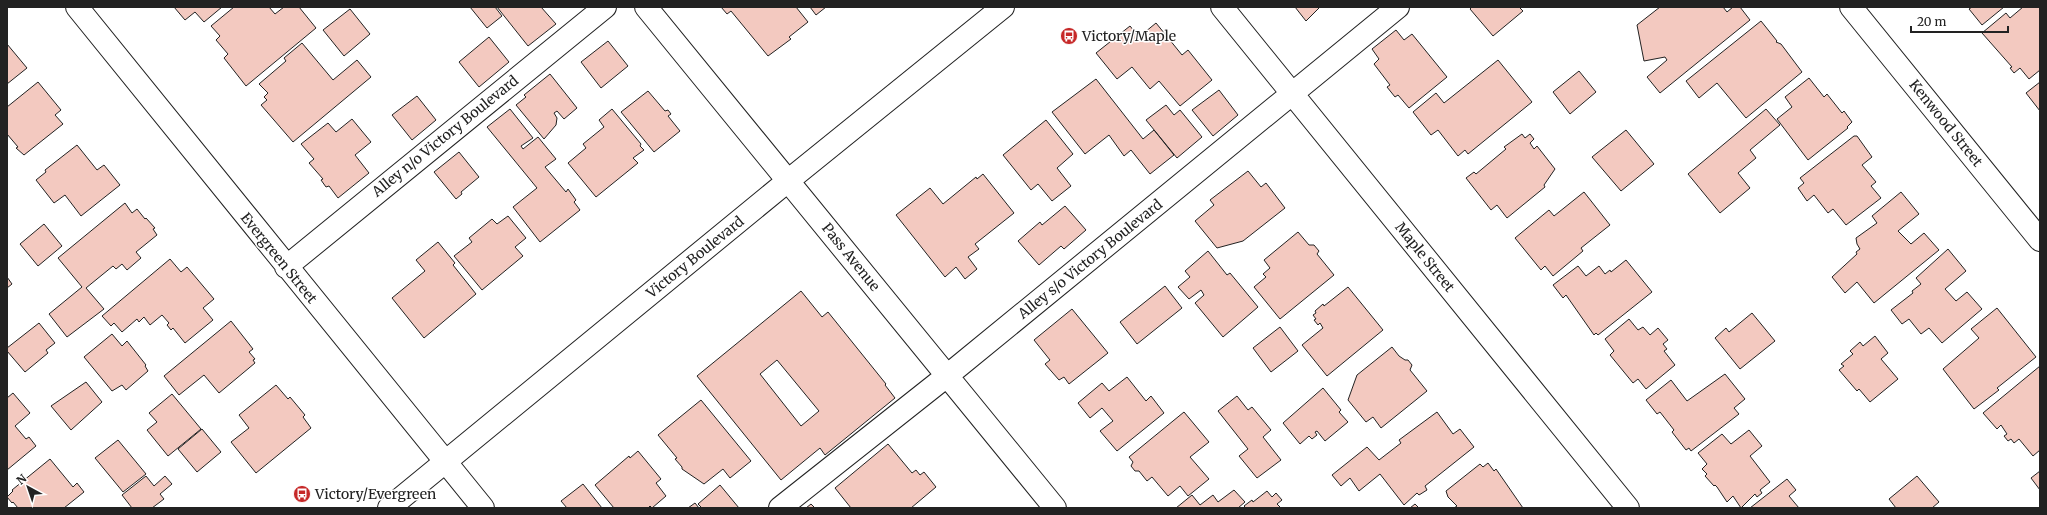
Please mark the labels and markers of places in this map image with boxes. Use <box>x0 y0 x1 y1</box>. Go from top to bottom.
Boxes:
bus stop icon: Victory/Maple <box>1059 26 1079 46</box>
place label: Victory/Maple <box>1081 27 1176 45</box>
bus stop icon: Victory/Evergreen <box>292 484 312 504</box>
place label: Victory/Evergreen <box>314 485 436 503</box>

